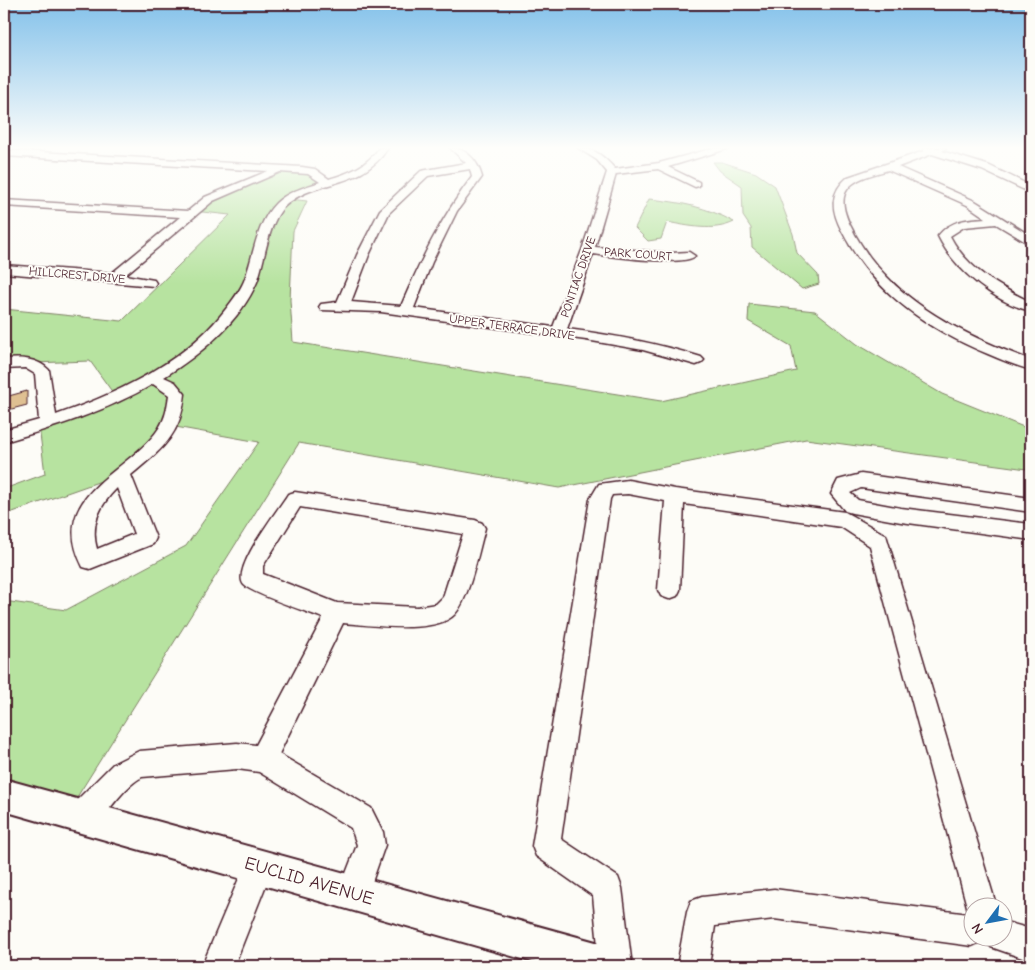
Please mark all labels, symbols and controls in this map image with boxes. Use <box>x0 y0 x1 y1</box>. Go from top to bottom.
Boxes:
street label: PONTIAC DRIVE <box>558 235 598 319</box>
street label: PARK COURT <box>604 245 673 263</box>
street label: HILLCREST DRIVE <box>28 264 126 286</box>
street label: UPPER TERRACE DRIVE <box>448 311 576 343</box>
street label: EUCLID AVENUE <box>242 853 376 909</box>
north arrow <box>962 898 1012 948</box>
text: N <box>968 920 987 937</box>

